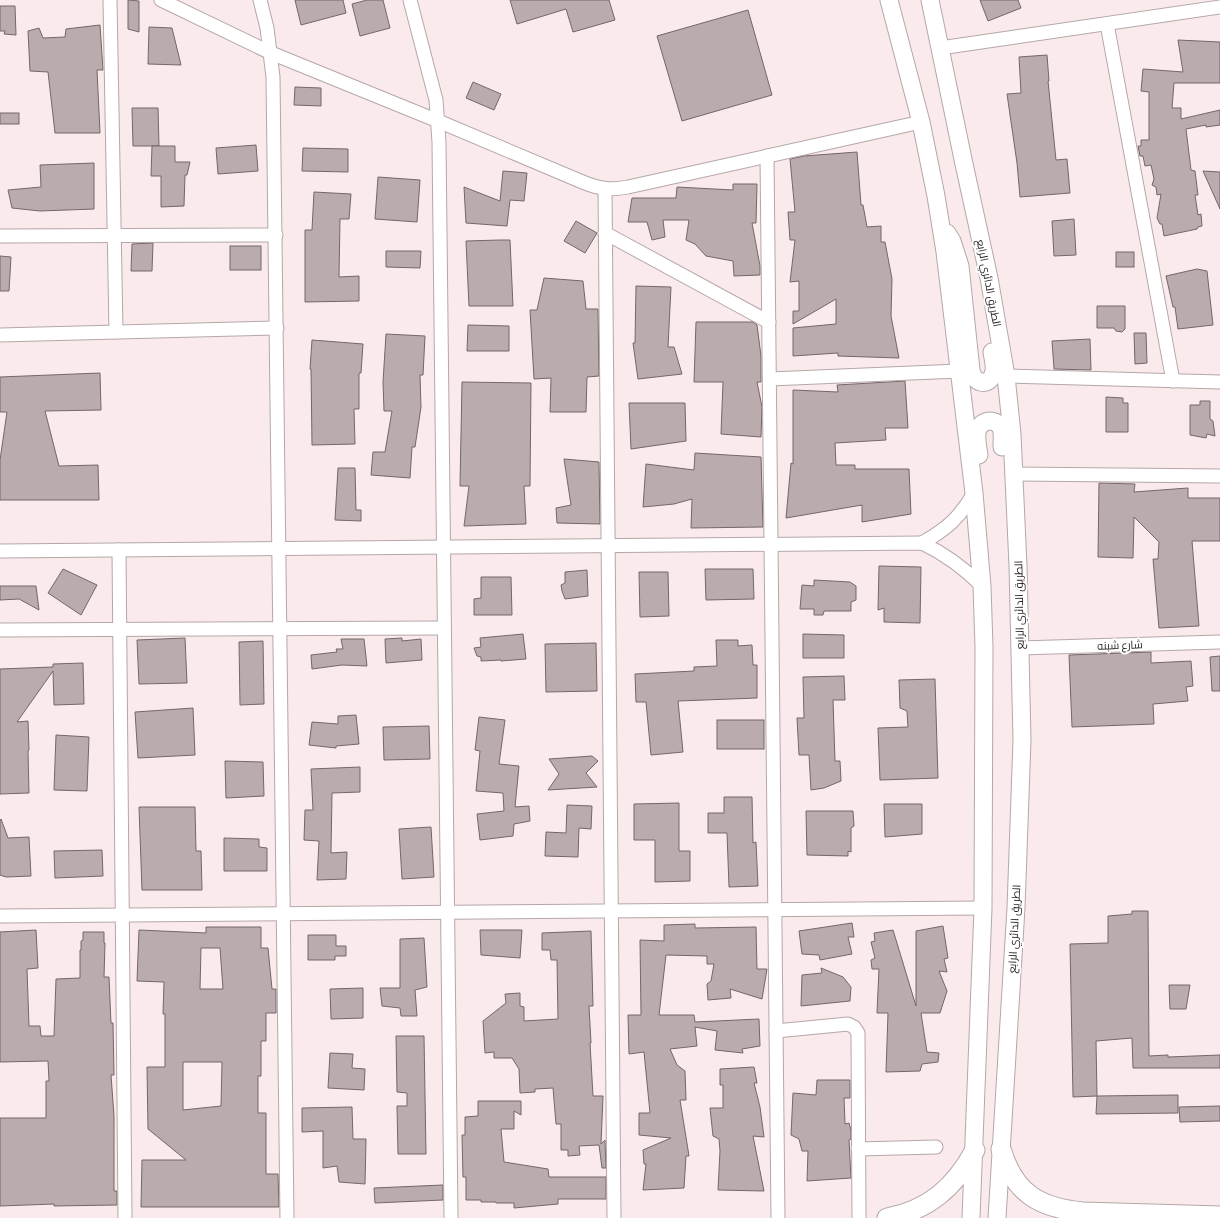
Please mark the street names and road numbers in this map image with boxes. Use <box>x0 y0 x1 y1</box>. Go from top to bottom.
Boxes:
street label: الطريق الدائري الرابع <box>972 238 1004 328</box>
street label: الطريق الدائري الرابع <box>1011 560 1029 650</box>
street label: شارع شبنه <box>1097 637 1143 654</box>
street label: الطريق الدائري الرابع <box>1005 884 1025 974</box>

